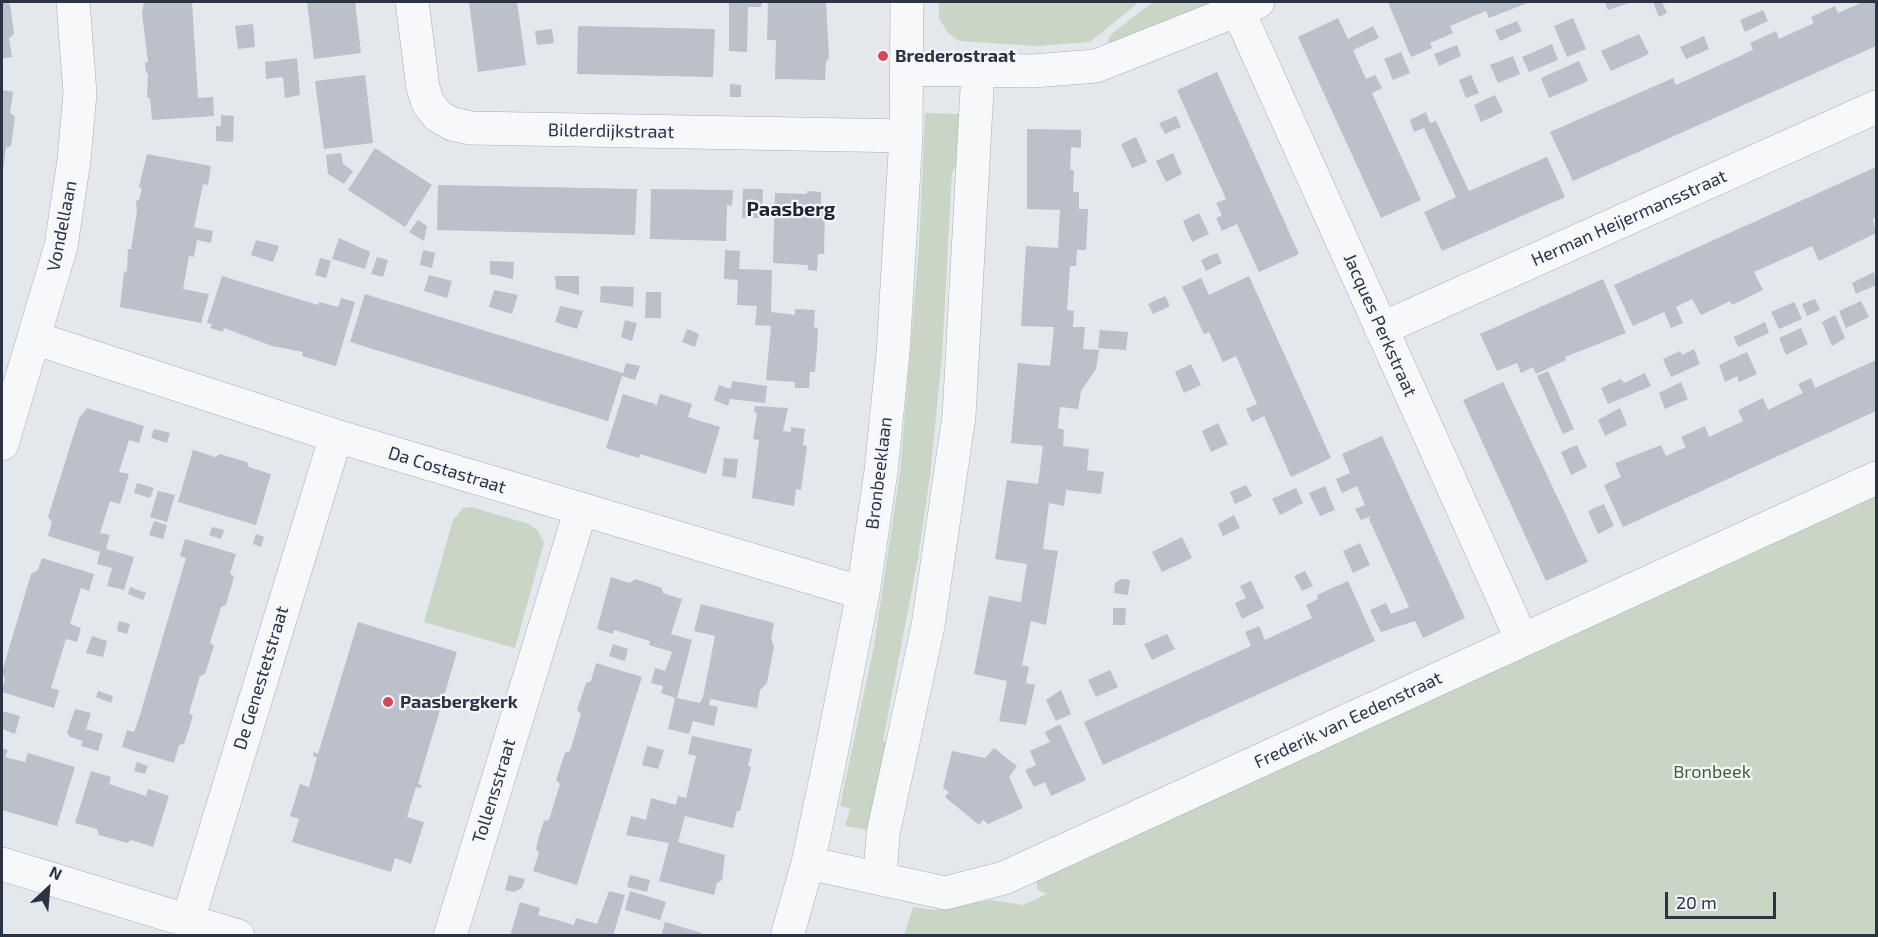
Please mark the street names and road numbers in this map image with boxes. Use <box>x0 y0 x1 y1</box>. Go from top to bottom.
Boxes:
street label: Bilderdijkstraat <box>548 119 674 143</box>
street label: Herman Heijermansstraat <box>1528 165 1730 271</box>
street label: Vondellaan <box>43 179 81 273</box>
street label: Jacques Perkstraat <box>1339 250 1421 400</box>
street label: Bronbeeklaan <box>861 416 897 530</box>
street label: Da Costastraat <box>385 442 509 498</box>
street label: De Genestetstraat <box>229 604 293 752</box>
street label: Frederik van Eedenstraat <box>1251 667 1445 773</box>
street label: Tollensstraat <box>468 736 520 846</box>

